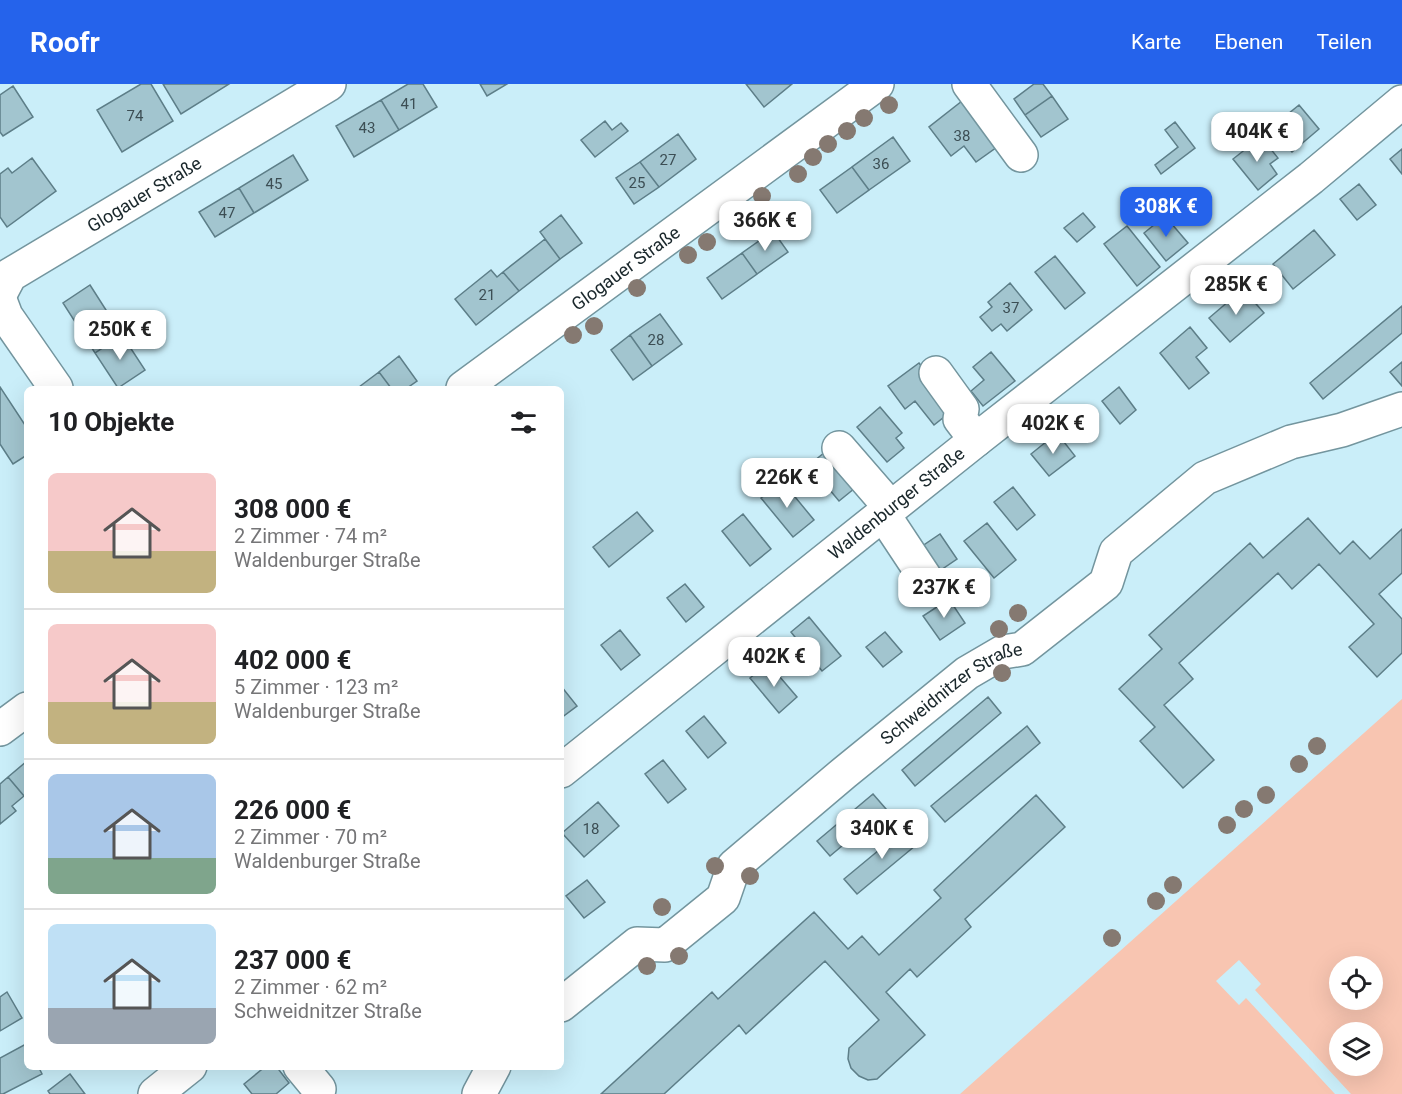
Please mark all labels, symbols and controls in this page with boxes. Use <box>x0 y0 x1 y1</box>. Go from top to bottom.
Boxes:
text: Roofr <box>30 26 100 59</box>
text: Karte <box>1131 30 1181 54</box>
text: Ebenen <box>1214 30 1283 54</box>
text: Teilen <box>1316 30 1372 54</box>
house number: 41 <box>401 95 417 113</box>
house number: 74 <box>127 107 144 125</box>
pin: 404K € <box>1208 112 1306 163</box>
house number: 43 <box>359 119 375 137</box>
text: 404K € <box>1225 119 1289 143</box>
house number: 38 <box>954 127 970 145</box>
house number: 27 <box>660 151 676 169</box>
street label: Glogauer Straße <box>83 152 205 236</box>
house number: 36 <box>873 155 889 173</box>
house number: 25 <box>629 174 645 192</box>
house number: 45 <box>266 175 282 193</box>
pin: 308K € <box>1117 187 1215 238</box>
text: 308K € <box>1134 194 1198 218</box>
pin: 366K € <box>716 201 814 252</box>
house number: 47 <box>219 204 235 222</box>
text: 366K € <box>733 208 797 232</box>
street label: Glogauer Straße <box>567 221 684 315</box>
pin: 285K € <box>1187 265 1285 316</box>
text: 285K € <box>1204 272 1268 296</box>
house number: 21 <box>479 286 495 304</box>
house number: 37 <box>1003 299 1019 317</box>
pin: 250K € <box>71 310 169 361</box>
text: 250K € <box>88 317 152 341</box>
house number: 28 <box>648 331 664 349</box>
pin: 402K € <box>1004 404 1102 455</box>
icon: filters <box>507 406 540 439</box>
text: 10 Objekte <box>48 407 174 437</box>
text: 402K € <box>1021 411 1085 435</box>
street label: Waldenburger Straße <box>824 442 968 564</box>
pin: 226K € <box>738 458 836 509</box>
text: 226K € <box>755 465 819 489</box>
text: 308 000 € <box>234 494 351 524</box>
icon: home <box>96 497 168 569</box>
text: 2 Zimmer · 74 m² <box>234 524 387 548</box>
text: Waldenburger Straße <box>234 548 421 572</box>
pin: 237K € <box>895 568 993 619</box>
text: 237K € <box>912 575 976 599</box>
pin: 402K € <box>725 637 823 688</box>
street label: Schweidnitzer Straße <box>876 638 1024 749</box>
text: 402K € <box>742 644 806 668</box>
text: 402 000 € <box>234 645 351 675</box>
icon: home <box>96 648 168 720</box>
text: 5 Zimmer · 123 m² <box>234 675 398 699</box>
text: Waldenburger Straße <box>234 699 421 723</box>
text: 226 000 € <box>234 795 351 825</box>
icon: home <box>96 798 168 870</box>
pin: 340K € <box>833 809 931 860</box>
text: 340K € <box>850 816 914 840</box>
house number: 18 <box>583 820 599 838</box>
text: 2 Zimmer · 70 m² <box>234 825 387 849</box>
text: Waldenburger Straße <box>234 849 421 873</box>
text: 237 000 € <box>234 945 351 975</box>
icon: home <box>96 948 168 1020</box>
map controls <box>1329 956 1383 1076</box>
button: locate <box>1329 956 1383 1010</box>
text: 2 Zimmer · 62 m² <box>234 975 387 999</box>
text: Schweidnitzer Straße <box>234 999 422 1023</box>
button: layers <box>1329 1022 1383 1076</box>

